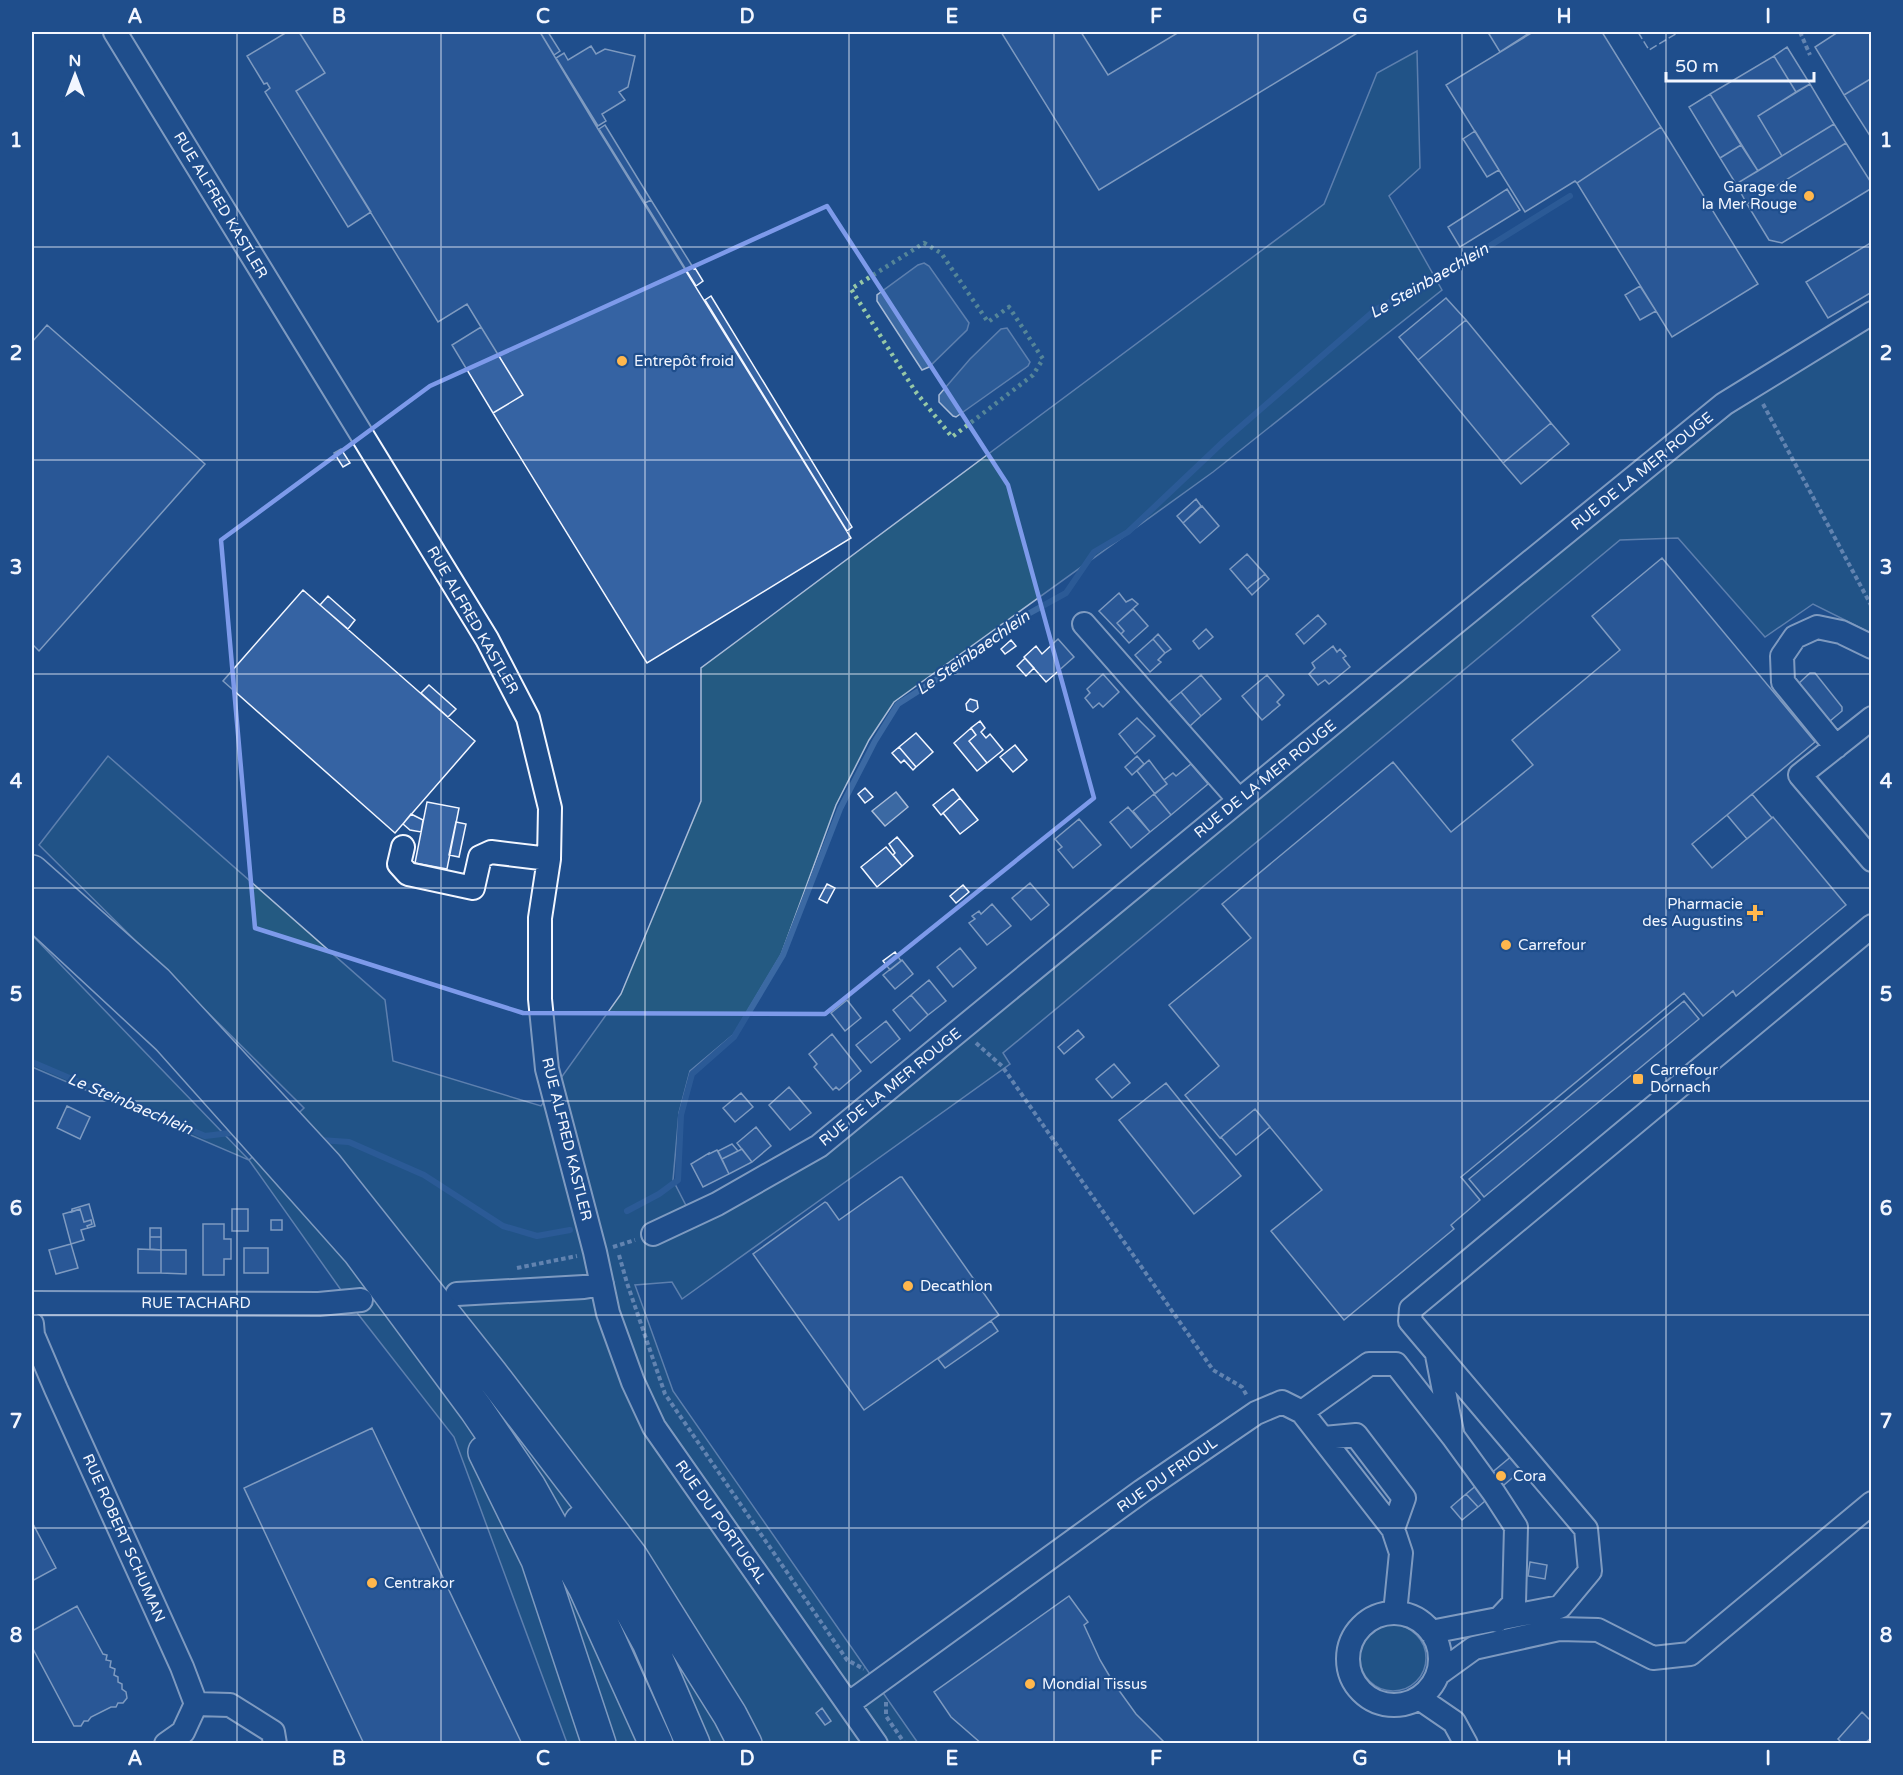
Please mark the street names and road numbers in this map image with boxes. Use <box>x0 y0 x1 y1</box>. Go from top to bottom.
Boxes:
street label: RUE ALFRED KASTLER <box>170 129 272 281</box>
street label: RUE DE LA MER ROUGE <box>1567 408 1717 534</box>
street label: RUE ALFRED KASTLER <box>423 543 523 697</box>
street label: RUE DE LA MER ROUGE <box>1190 716 1340 842</box>
street label: RUE DE LA MER ROUGE <box>815 1024 965 1150</box>
street label: RUE ALFRED KASTLER <box>538 1056 596 1222</box>
street label: RUE TACHARD <box>141 1294 251 1312</box>
street label: RUE DU FRIOUL <box>1113 1433 1221 1516</box>
street label: RUE ROBERT SCHUMAN <box>79 1451 169 1625</box>
street label: RUE DU PORTUGAL <box>672 1457 771 1588</box>

